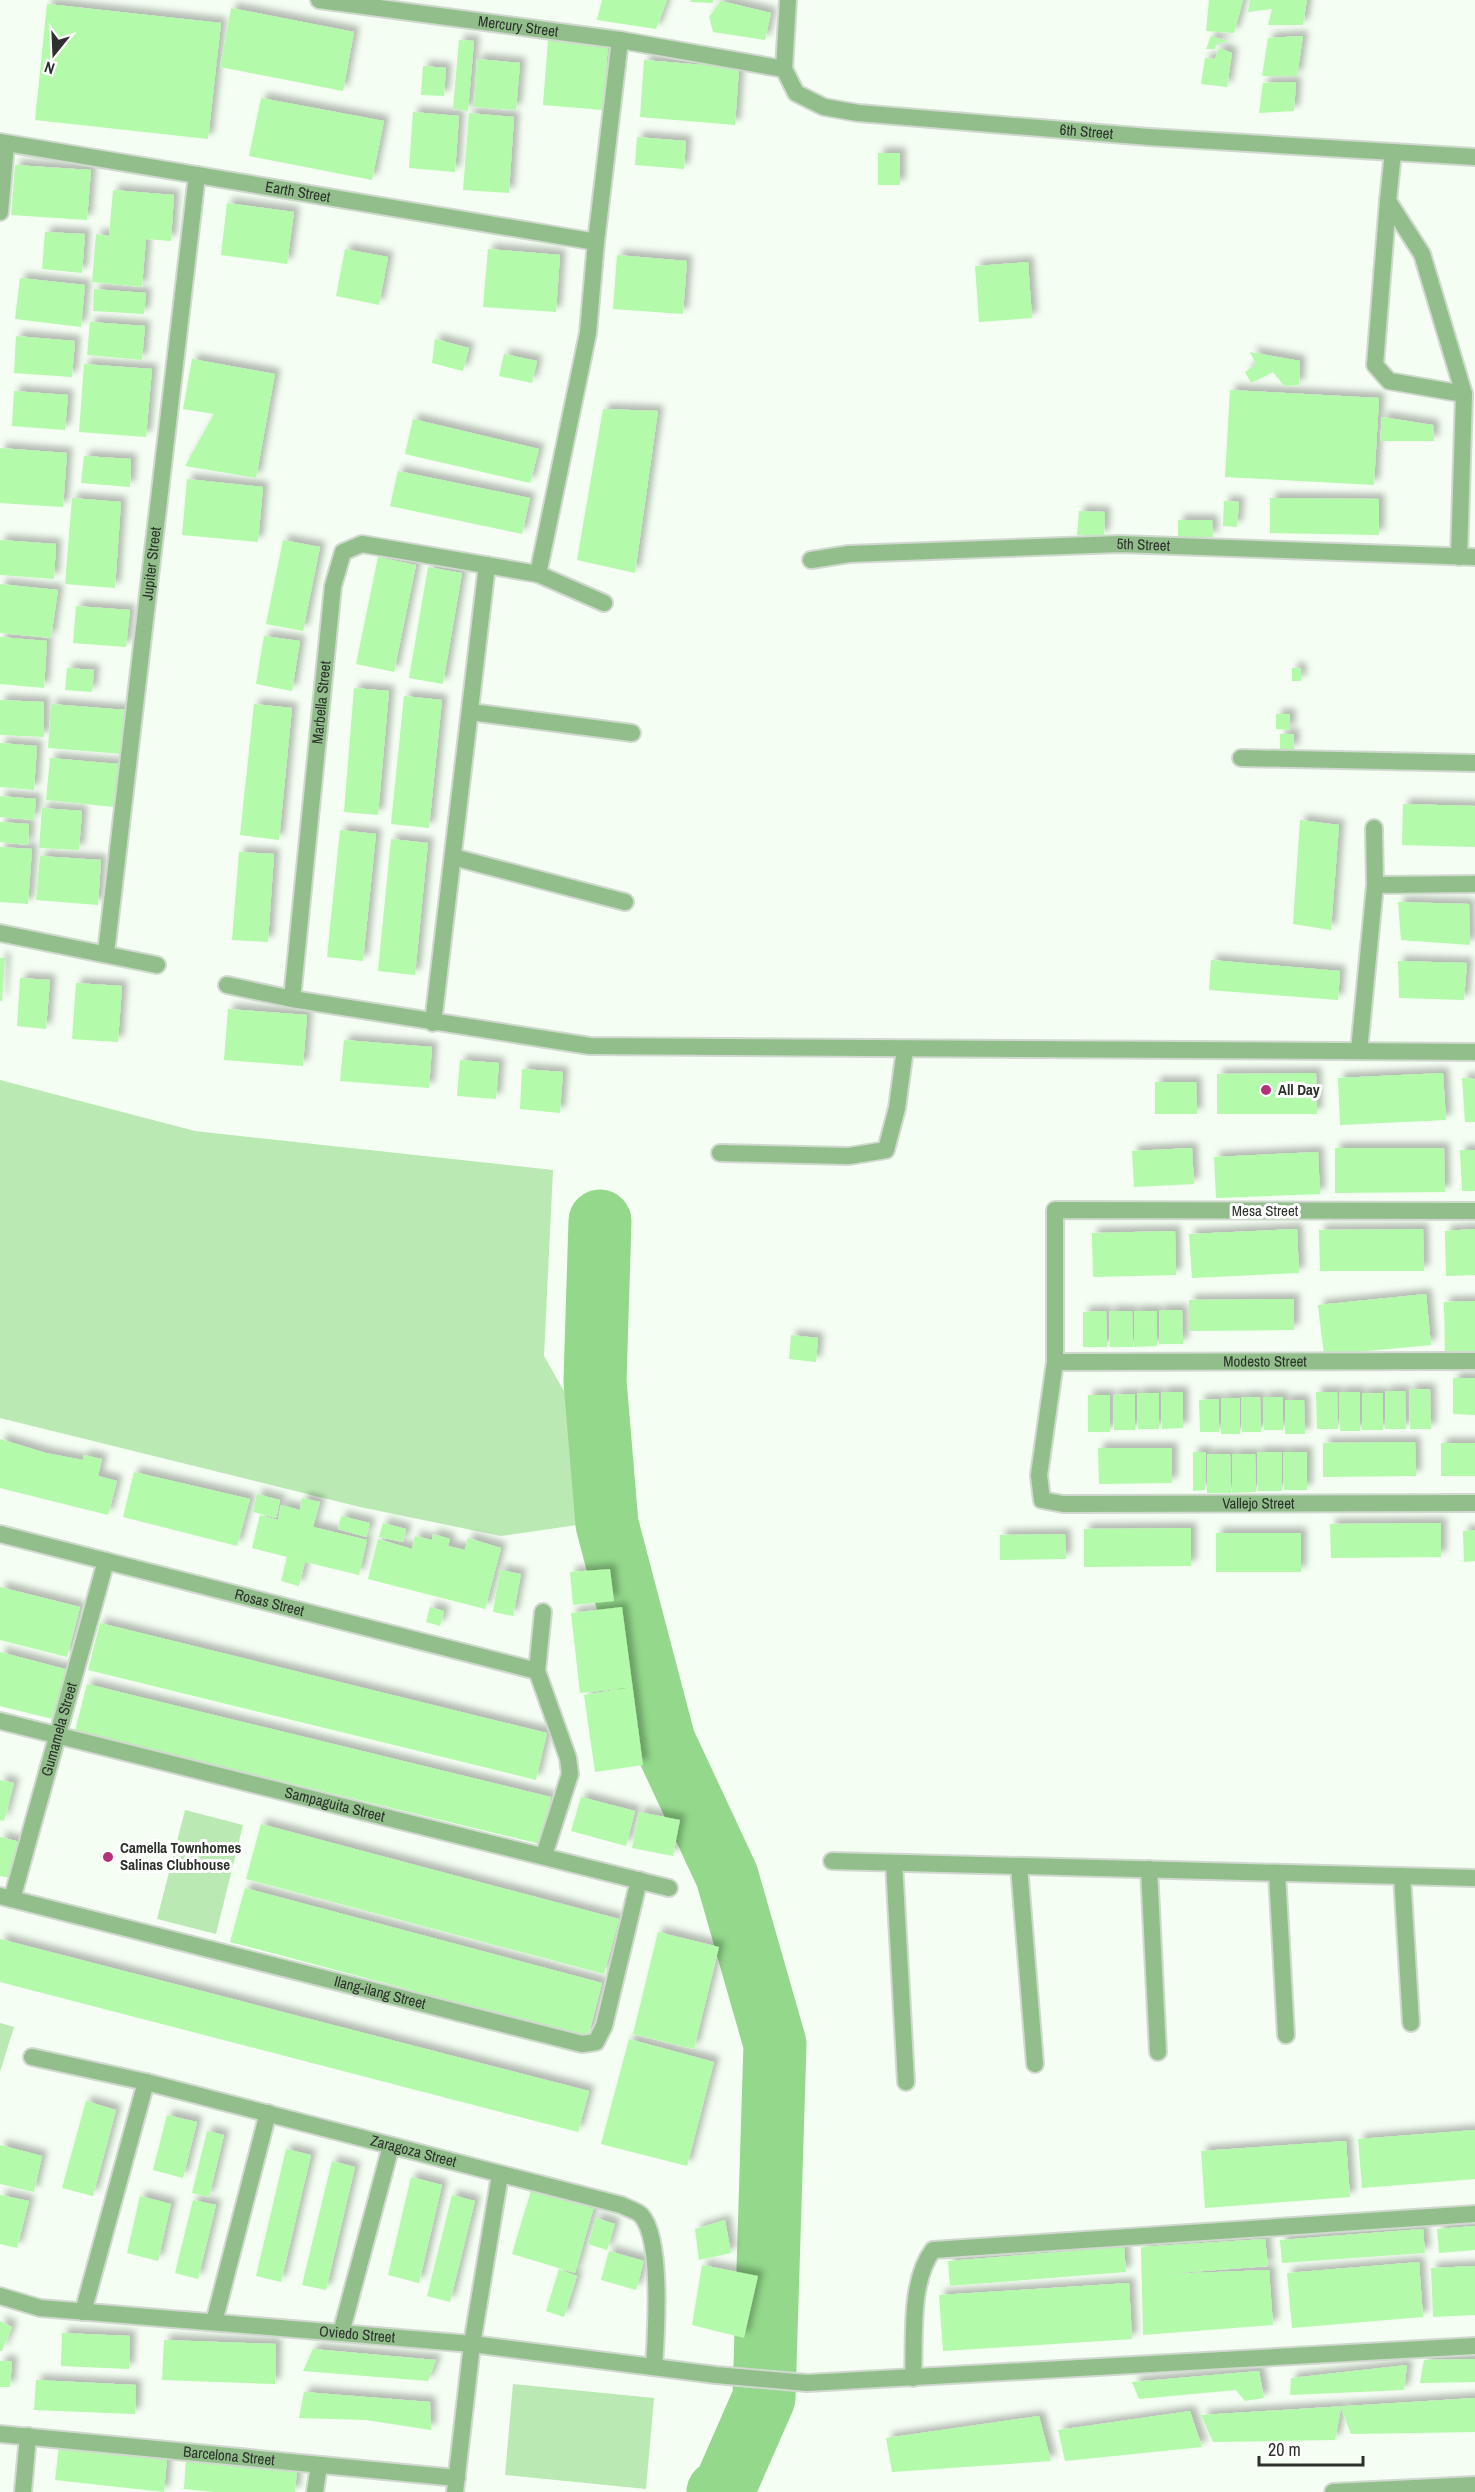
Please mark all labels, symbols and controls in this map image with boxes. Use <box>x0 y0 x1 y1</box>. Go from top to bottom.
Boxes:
street label: Mercury Street <box>477 10 560 42</box>
north arrow <box>24 24 84 84</box>
text: N <box>41 56 57 80</box>
street label: 6th Street <box>1059 119 1114 144</box>
street label: Earth Street <box>264 176 333 207</box>
street label: Jupiter Street <box>136 525 166 602</box>
street label: 5th Street <box>1116 533 1171 556</box>
street label: Marbella Street <box>306 659 336 745</box>
place label: All Day <box>1278 1079 1320 1100</box>
marker: All Day <box>1259 1083 1273 1097</box>
street label: Mesa Street <box>1232 1200 1299 1221</box>
street label: Modesto Street <box>1223 1350 1307 1372</box>
street label: Vallejo Street <box>1222 1492 1295 1514</box>
street label: Rosas Street <box>232 1583 307 1621</box>
street label: Gumamela Street <box>36 1679 82 1779</box>
street label: Sampaguita Street <box>283 1781 388 1827</box>
place label: Camella Townhomes Salinas Clubhouse <box>120 1837 242 1875</box>
marker: Camella Townhomes Salinas Clubhouse <box>101 1850 115 1864</box>
street label: Ilang-ilang Street <box>332 1970 429 2014</box>
street label: Zaragoza Street <box>368 2130 460 2172</box>
street label: Oviedo Street <box>318 2320 396 2348</box>
scale bar <box>1259 2429 1362 2467</box>
text: 20 m <box>1268 2437 1301 2462</box>
street label: Barcelona Street <box>182 2441 276 2470</box>

